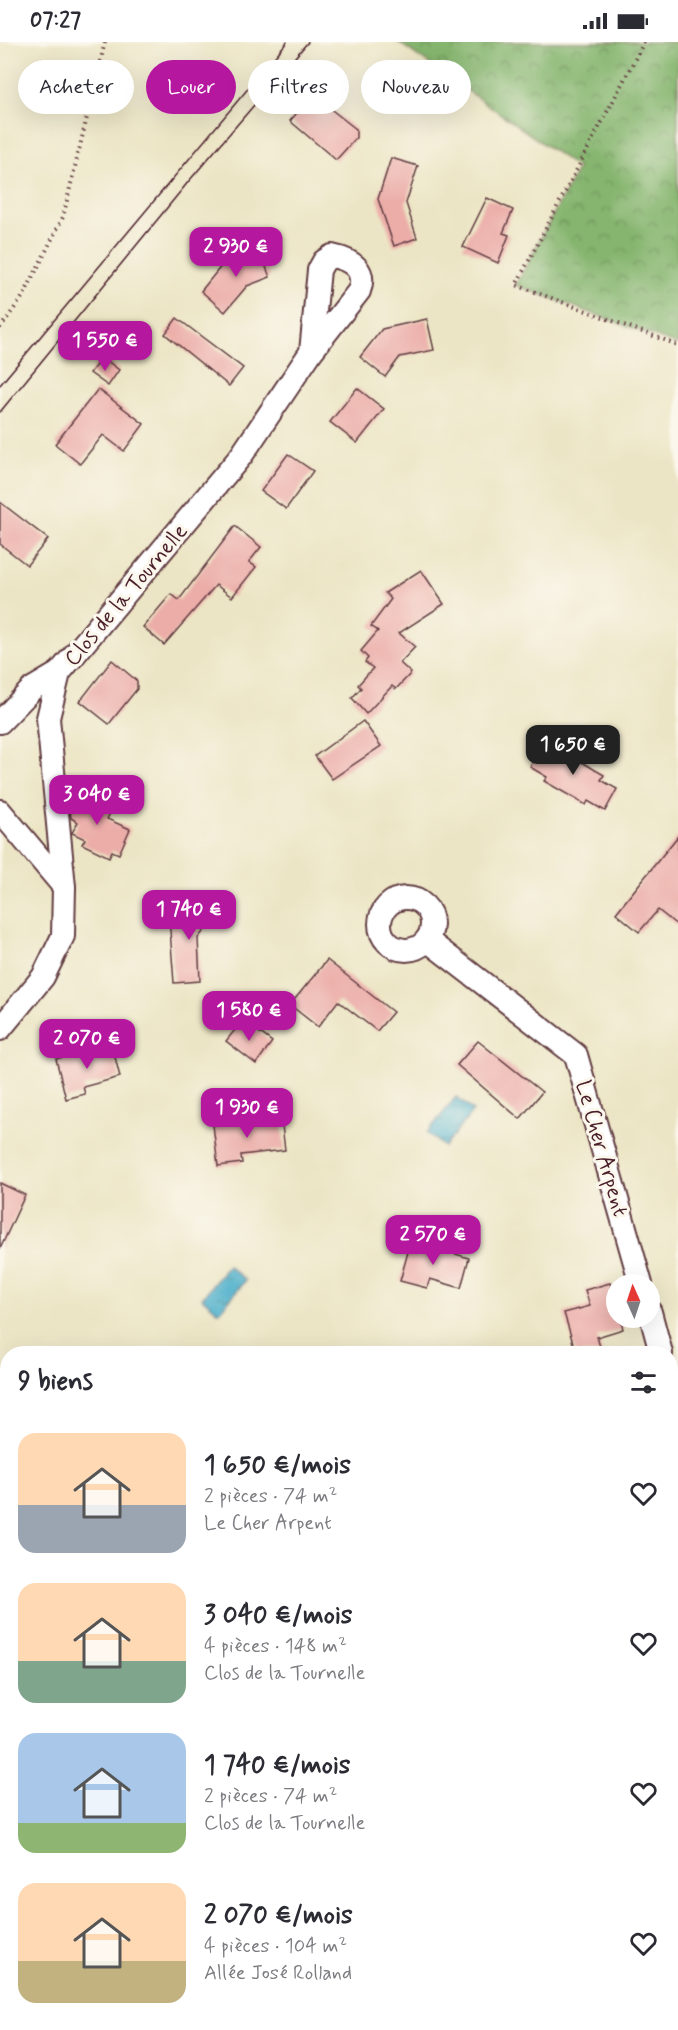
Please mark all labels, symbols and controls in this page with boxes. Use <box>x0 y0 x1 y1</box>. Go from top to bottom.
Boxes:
text: 07:27 <box>30 7 81 35</box>
chip: Acheter <box>18 60 134 114</box>
chip: Louer <box>146 60 236 114</box>
chip: Filtres <box>248 60 349 114</box>
chip: Nouveau <box>361 60 471 114</box>
pin: 2 930 € <box>181 227 291 278</box>
text: 2 930 € <box>204 233 269 260</box>
pin: 1 550 € <box>50 321 160 372</box>
text: 1 550 € <box>72 327 138 354</box>
street label: Clos de la Tournelle <box>59 518 194 672</box>
pin: 1 650 € <box>518 725 628 776</box>
text: 1 650 € <box>540 731 606 758</box>
pin: 3 040 € <box>42 775 152 826</box>
text: 3 040 € <box>63 781 131 808</box>
pin: 1 740 € <box>134 890 244 941</box>
text: 1 740 € <box>156 896 222 923</box>
pin: 1 580 € <box>194 991 304 1042</box>
text: 1 580 € <box>216 997 282 1024</box>
pin: 2 070 € <box>32 1019 142 1070</box>
text: 2 070 € <box>53 1025 121 1052</box>
street label: Le Cher Arpent <box>568 1077 634 1220</box>
pin: 1 930 € <box>192 1088 302 1139</box>
text: 1 930 € <box>215 1094 279 1121</box>
pin: 2 570 € <box>378 1215 488 1266</box>
text: 2 570 € <box>400 1221 466 1248</box>
north arrow <box>606 1274 660 1328</box>
map controls <box>606 1274 660 1328</box>
text: 9 biens <box>18 1365 93 1399</box>
icon: filters <box>627 1366 660 1399</box>
text: 1 650 €/mois <box>204 1449 351 1483</box>
icon: home <box>66 1457 138 1529</box>
icon: heart <box>627 1477 660 1510</box>
text: 2 pièces · 74 m² <box>204 1483 337 1510</box>
text: Le Cher Arpent <box>204 1510 332 1537</box>
text: 3 040 €/mois <box>204 1599 352 1633</box>
icon: home <box>66 1607 138 1679</box>
icon: heart <box>627 1627 660 1660</box>
text: 4 pièces · 148 m² <box>204 1633 347 1660</box>
text: Clos de la Tournelle <box>204 1660 365 1687</box>
text: 1 740 €/mois <box>204 1749 350 1783</box>
icon: home <box>66 1757 138 1829</box>
icon: heart <box>627 1777 660 1810</box>
text: 2 pièces · 74 m² <box>204 1783 337 1810</box>
text: Clos de la Tournelle <box>204 1810 365 1837</box>
text: 2 070 €/mois <box>204 1899 353 1933</box>
icon: home <box>66 1907 138 1979</box>
icon: heart <box>627 1927 660 1960</box>
text: 4 pièces · 104 m² <box>204 1933 347 1960</box>
text: Allée José Rolland <box>204 1960 352 1987</box>

